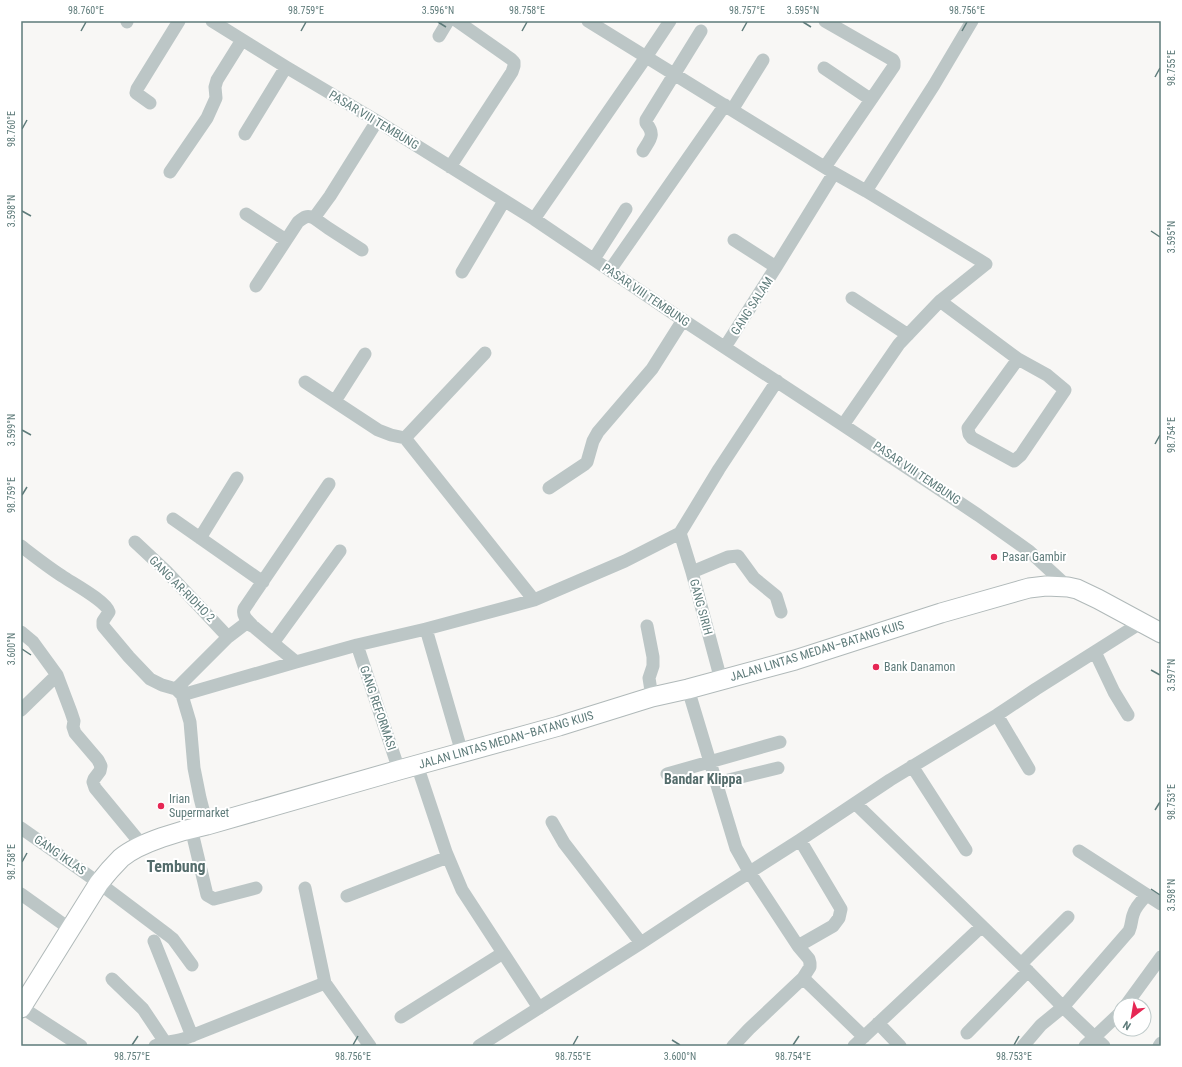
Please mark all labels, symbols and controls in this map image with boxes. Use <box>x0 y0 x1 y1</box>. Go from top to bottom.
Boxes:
text: 98.760°E <box>68 5 104 16</box>
text: 98.759°E <box>288 5 324 16</box>
text: 3.596°N <box>422 5 454 16</box>
text: 98.758°E <box>509 5 545 16</box>
text: 98.757°E <box>729 5 765 16</box>
text: 3.595°N <box>787 5 819 16</box>
text: 98.756°E <box>949 5 985 16</box>
text: 98.755°E <box>1166 50 1177 86</box>
street label: PASAR VIII TEMBUNG <box>327 88 421 152</box>
text: 98.760°E <box>6 111 17 147</box>
text: 3.598°N <box>6 195 17 227</box>
text: 3.595°N <box>1166 221 1177 253</box>
street label: PASAR VIII TEMBUNG <box>600 261 692 329</box>
street label: GANG SALAM <box>728 274 776 338</box>
text: 3.599°N <box>6 414 17 446</box>
text: 98.754°E <box>1166 417 1177 453</box>
street label: PASAR VIII TEMBUNG <box>871 439 963 507</box>
text: 98.759°E <box>6 477 17 513</box>
place label: Pasar Gambir <box>1002 550 1067 564</box>
marker: Pasar Gambir <box>989 552 999 562</box>
street label: GANG AR-RIDHO 2 <box>146 553 218 625</box>
street label: GANG SIRIH <box>687 578 715 636</box>
street label: JALAN LINTAS MEDAN–BATANG KUIS <box>728 618 906 684</box>
text: 3.600°N <box>6 633 17 665</box>
text: 3.597°N <box>1166 659 1177 691</box>
place label: Bank Danamon <box>884 660 955 674</box>
marker: Bank Danamon <box>871 662 881 672</box>
street label: GANG REFORMASI <box>357 664 399 752</box>
street label: JALAN LINTAS MEDAN–BATANG KUIS <box>417 708 595 772</box>
district label: Bandar Klippa <box>664 771 742 787</box>
text: 98.753°E <box>1166 784 1177 820</box>
place label: Irian Supermarket <box>169 792 230 820</box>
marker: Irian Supermarket <box>156 801 166 811</box>
street label: GANG IKLAS <box>31 832 89 878</box>
text: 98.758°E <box>6 844 17 880</box>
district label: Tembung <box>146 857 206 876</box>
text: 3.598°N <box>1166 879 1177 911</box>
north arrow <box>1112 997 1152 1037</box>
text: N <box>1121 1018 1133 1032</box>
text: 98.757°E <box>114 1051 150 1062</box>
text: 98.756°E <box>335 1051 371 1062</box>
text: 98.755°E <box>555 1051 591 1062</box>
text: 3.600°N <box>664 1051 696 1062</box>
text: 98.754°E <box>775 1051 811 1062</box>
text: 98.753°E <box>996 1051 1032 1062</box>

